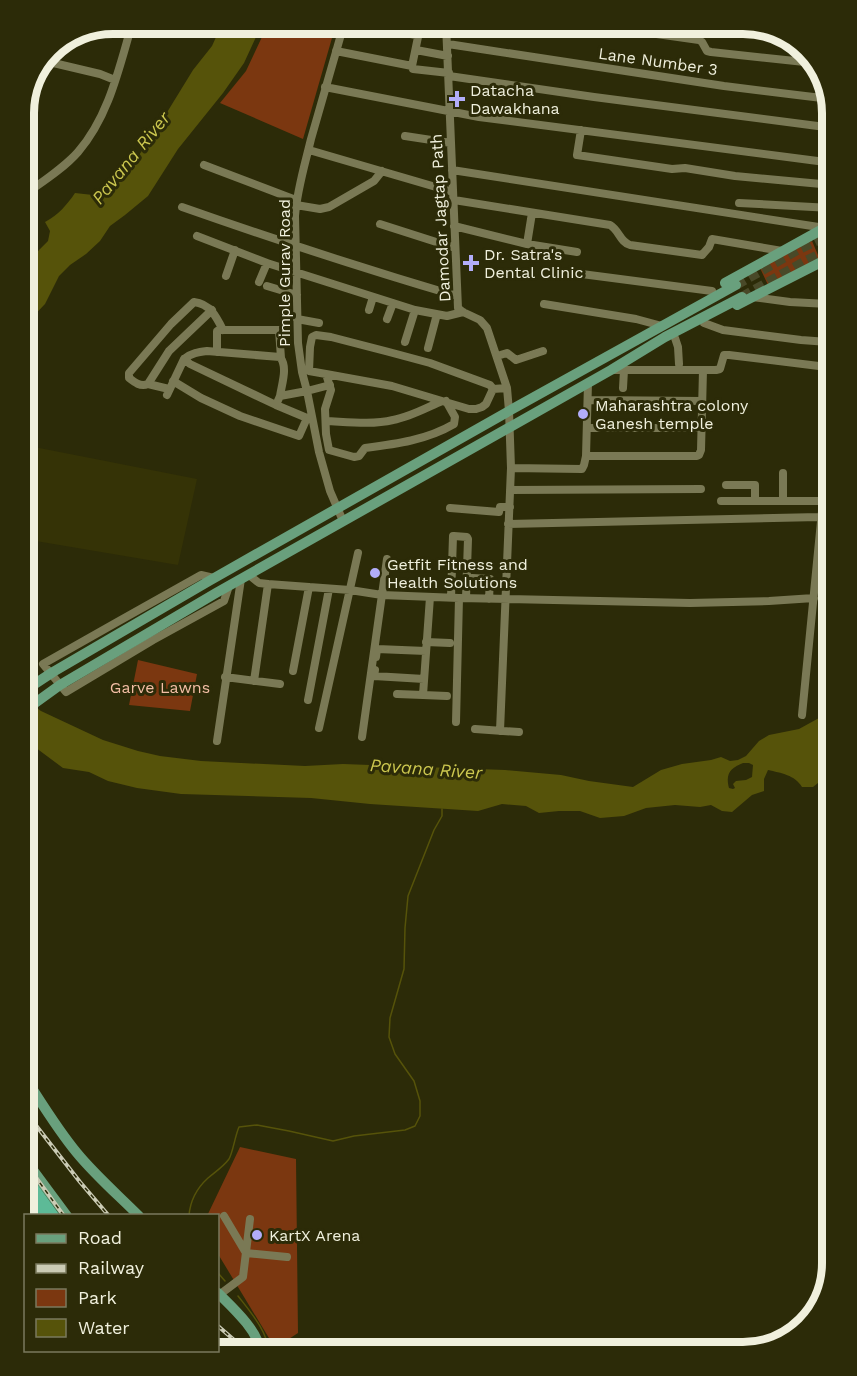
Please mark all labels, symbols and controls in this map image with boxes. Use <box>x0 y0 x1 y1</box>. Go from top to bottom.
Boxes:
street label: Lane Number 3 <box>597 44 719 79</box>
place label: Datacha Dawakhana <box>470 81 560 118</box>
marker: Datacha Dawakhana <box>448 90 466 108</box>
water label: Pavana River <box>87 107 175 208</box>
street label: Damodar Jagtap Path <box>427 133 454 303</box>
street label: Pimple Gurav Road <box>275 199 294 347</box>
place label: Dr. Satra's Dental Clinic <box>484 245 583 282</box>
marker: Dr. Satra's Dental Clinic <box>462 254 480 272</box>
place label: Maharashtra colony Ganesh temple <box>595 396 749 433</box>
marker: Maharashtra colony Ganesh temple <box>576 407 590 421</box>
place label: Getfit Fitness and Health Solutions <box>387 555 528 592</box>
marker: Getfit Fitness and Health Solutions <box>368 566 382 580</box>
park label: Garve Lawns <box>110 678 210 697</box>
water label: Pavana River <box>369 754 484 783</box>
legend <box>24 1214 219 1352</box>
place label: KartX Arena <box>269 1226 360 1245</box>
text: Road <box>78 1227 122 1248</box>
marker: KartX Arena <box>250 1228 264 1242</box>
text: Railway <box>78 1257 145 1278</box>
text: Park <box>78 1287 117 1308</box>
text: Water <box>78 1317 130 1338</box>

